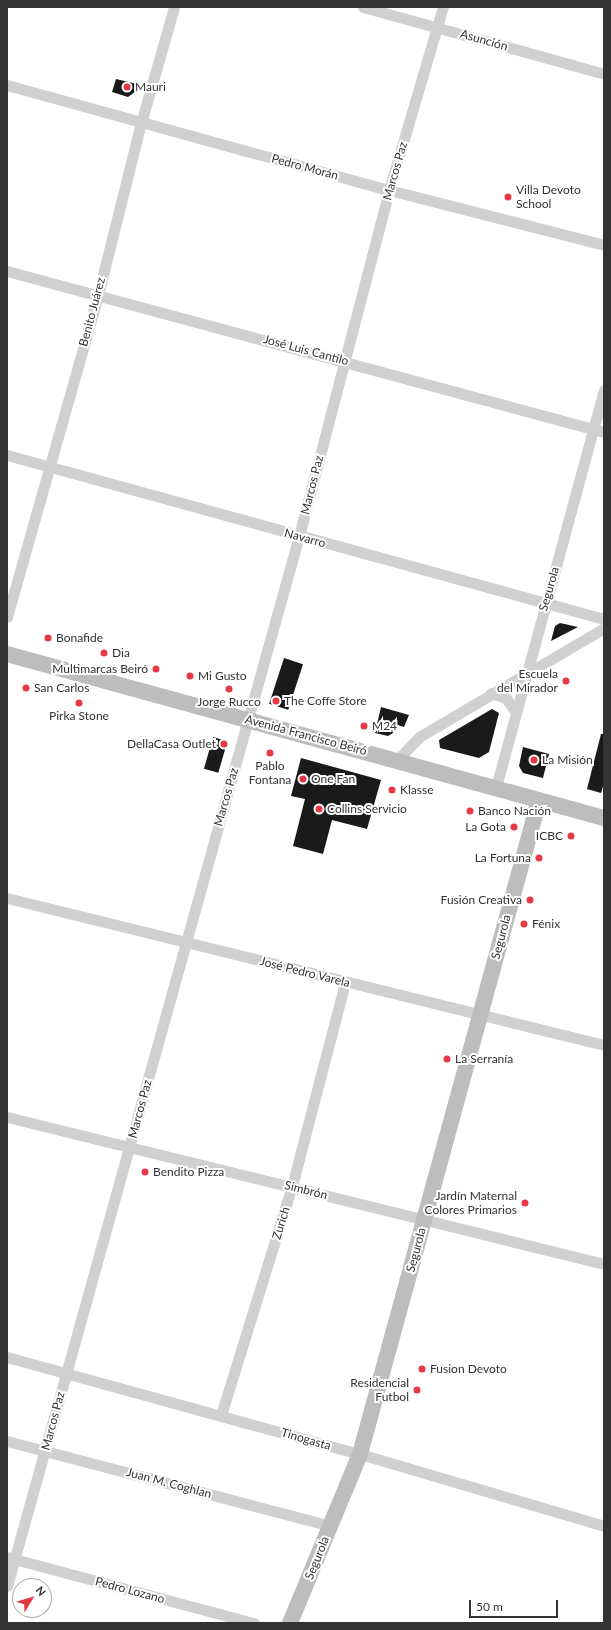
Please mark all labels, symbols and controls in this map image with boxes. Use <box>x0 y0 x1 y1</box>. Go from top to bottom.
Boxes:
street label: Asunción <box>459 26 509 54</box>
place label: Mauri <box>135 80 166 94</box>
marker: Mauri <box>122 82 132 92</box>
street label: Marcos Paz <box>380 140 410 202</box>
street label: Pedro Morán <box>270 151 340 183</box>
place label: Villa Devoto School <box>516 183 581 211</box>
marker: Villa Devoto School <box>503 192 513 202</box>
street label: Benito Juárez <box>76 276 108 348</box>
street label: José Luis Cantilo <box>262 332 350 368</box>
street label: Marcos Paz <box>298 454 326 516</box>
street label: Navarro <box>283 526 327 550</box>
street label: Segurola <box>536 565 562 613</box>
place label: Bonafide <box>56 631 103 645</box>
marker: Bonafide <box>43 633 53 643</box>
place label: Dia <box>112 646 130 660</box>
marker: Dia <box>99 648 109 658</box>
place label: Multimarcas Beiró <box>52 662 148 676</box>
marker: Multimarcas Beiró <box>151 664 161 674</box>
place label: Escuela del Mirador <box>497 667 558 695</box>
place label: Mi Gusto <box>198 669 247 683</box>
marker: Mi Gusto <box>185 671 195 681</box>
marker: Escuela del Mirador <box>561 676 571 686</box>
place label: San Carlos <box>34 681 89 695</box>
marker: San Carlos <box>21 683 31 693</box>
marker: Jorge Rucco <box>224 684 234 694</box>
place label: The Coffe Store <box>284 694 367 708</box>
place label: Jorge Rucco <box>197 695 261 709</box>
marker: The Coffe Store <box>271 696 281 706</box>
marker: Pirka Stone <box>74 698 84 708</box>
place label: Pirka Stone <box>49 709 109 723</box>
street label: Avenida Francisco Beiró <box>243 712 369 758</box>
place label: M24 <box>372 719 397 733</box>
marker: M24 <box>359 721 369 731</box>
place label: DellaCasa Outlet <box>127 737 216 751</box>
marker: DellaCasa Outlet <box>219 739 229 749</box>
marker: Pablo Fontana <box>265 748 275 758</box>
place label: La Misión <box>542 753 593 767</box>
marker: La Misión <box>529 755 539 765</box>
place label: Pablo Fontana <box>249 759 291 787</box>
street label: Marcos Paz <box>211 766 241 828</box>
place label: One Fan <box>311 772 355 786</box>
marker: One Fan <box>298 774 308 784</box>
place label: Klasse <box>400 783 433 797</box>
marker: Klasse <box>387 785 397 795</box>
place label: Collins Servicio <box>327 802 407 816</box>
marker: Collins Servicio <box>314 804 324 814</box>
place label: Banco Nación <box>478 804 551 818</box>
marker: Banco Nación <box>465 806 475 816</box>
place label: La Gota <box>465 820 506 834</box>
marker: La Gota <box>509 822 519 832</box>
place label: ICBC <box>536 829 563 843</box>
marker: ICBC <box>566 831 576 841</box>
place label: La Fortuna <box>475 851 531 865</box>
marker: La Fortuna <box>534 853 544 863</box>
place label: Fusión Creativa <box>441 893 522 907</box>
marker: Fusión Creativa <box>525 895 535 905</box>
street label: Segurola <box>488 913 514 961</box>
place label: Fénix <box>532 917 560 931</box>
marker: Fénix <box>519 919 529 929</box>
street label: José Pedro Varela <box>258 954 352 990</box>
place label: La Serranía <box>455 1052 513 1066</box>
marker: La Serranía <box>442 1054 452 1064</box>
street label: Marcos Paz <box>125 1078 155 1140</box>
place label: Bendito Pizza <box>153 1165 224 1179</box>
marker: Bendito Pizza <box>140 1167 150 1177</box>
street label: Simbrón <box>283 1178 329 1202</box>
place label: Jardín Maternal Colores Primarios <box>425 1189 517 1217</box>
marker: Jardín Maternal Colores Primarios <box>520 1198 530 1208</box>
street label: Zurich <box>269 1205 293 1241</box>
street label: Segurola <box>403 1226 429 1274</box>
place label: Fusion Devoto <box>430 1362 507 1376</box>
marker: Fusion Devoto <box>417 1364 427 1374</box>
place label: Residencial Futbol <box>350 1376 409 1404</box>
marker: Residencial Futbol <box>412 1385 422 1395</box>
street label: Marcos Paz <box>38 1390 68 1452</box>
street label: Tinogasta <box>279 1425 333 1453</box>
street label: Juan M. Coghlan <box>125 1465 213 1501</box>
street label: Segurola <box>302 1534 332 1582</box>
street label: Pedro Lozano <box>94 1574 166 1606</box>
north arrow <box>12 1578 52 1618</box>
text: N <box>33 1584 49 1598</box>
scale bar <box>471 1592 560 1618</box>
text: 50 m <box>476 1599 503 1614</box>

